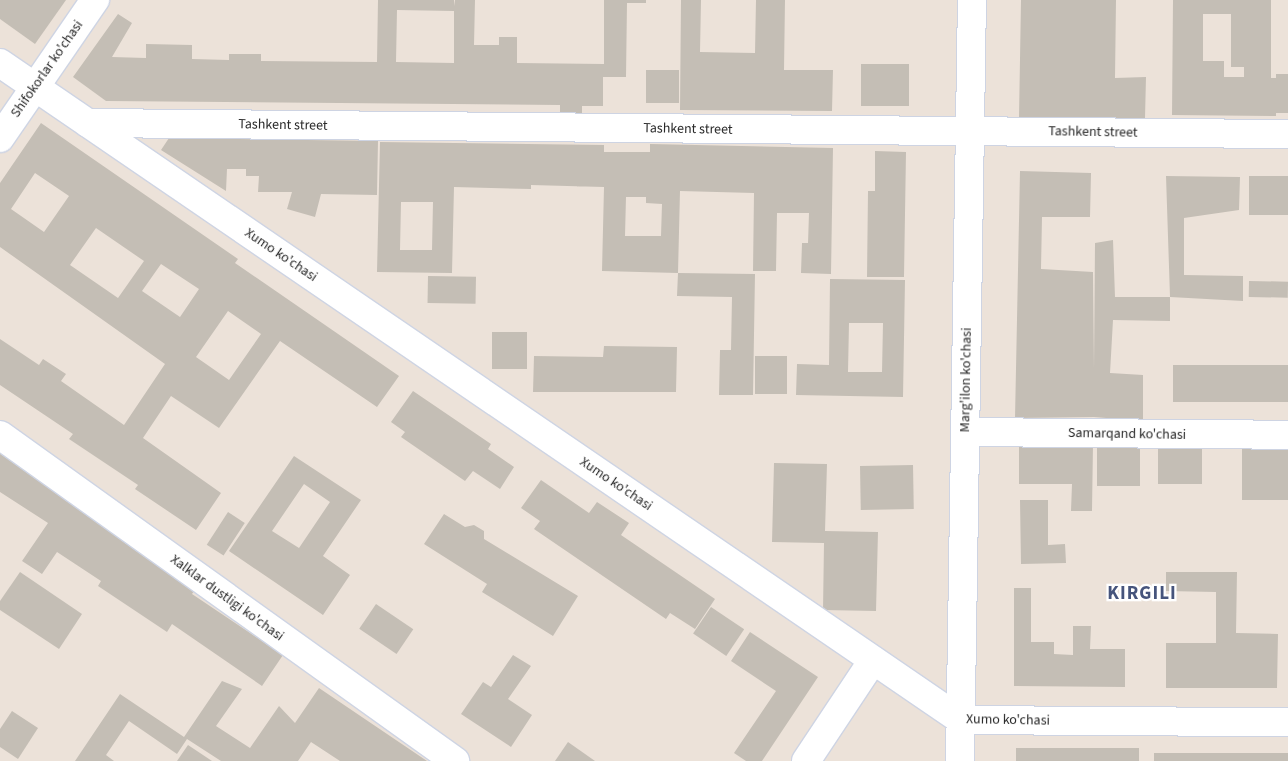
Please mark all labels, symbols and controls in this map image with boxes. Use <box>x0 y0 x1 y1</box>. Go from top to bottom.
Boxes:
street label: Shifokorlar ko'chasi <box>7 17 87 121</box>
street label: Tashkent street <box>238 116 328 134</box>
street label: Tashkent street <box>643 120 733 138</box>
street label: Tashkent street <box>1048 123 1138 141</box>
street label: Xumo ko'chasi <box>242 225 320 285</box>
street label: Marg'ilon ko'chasi <box>957 327 975 433</box>
street label: Samarqand ko'chasi <box>1068 425 1186 443</box>
street label: Xumo ko'chasi <box>577 454 655 514</box>
street label: Xalklar dustligi ko'chasi <box>167 551 287 645</box>
district label: KIRGILI <box>1106 583 1178 605</box>
street label: Xumo ko'chasi <box>966 711 1050 729</box>

